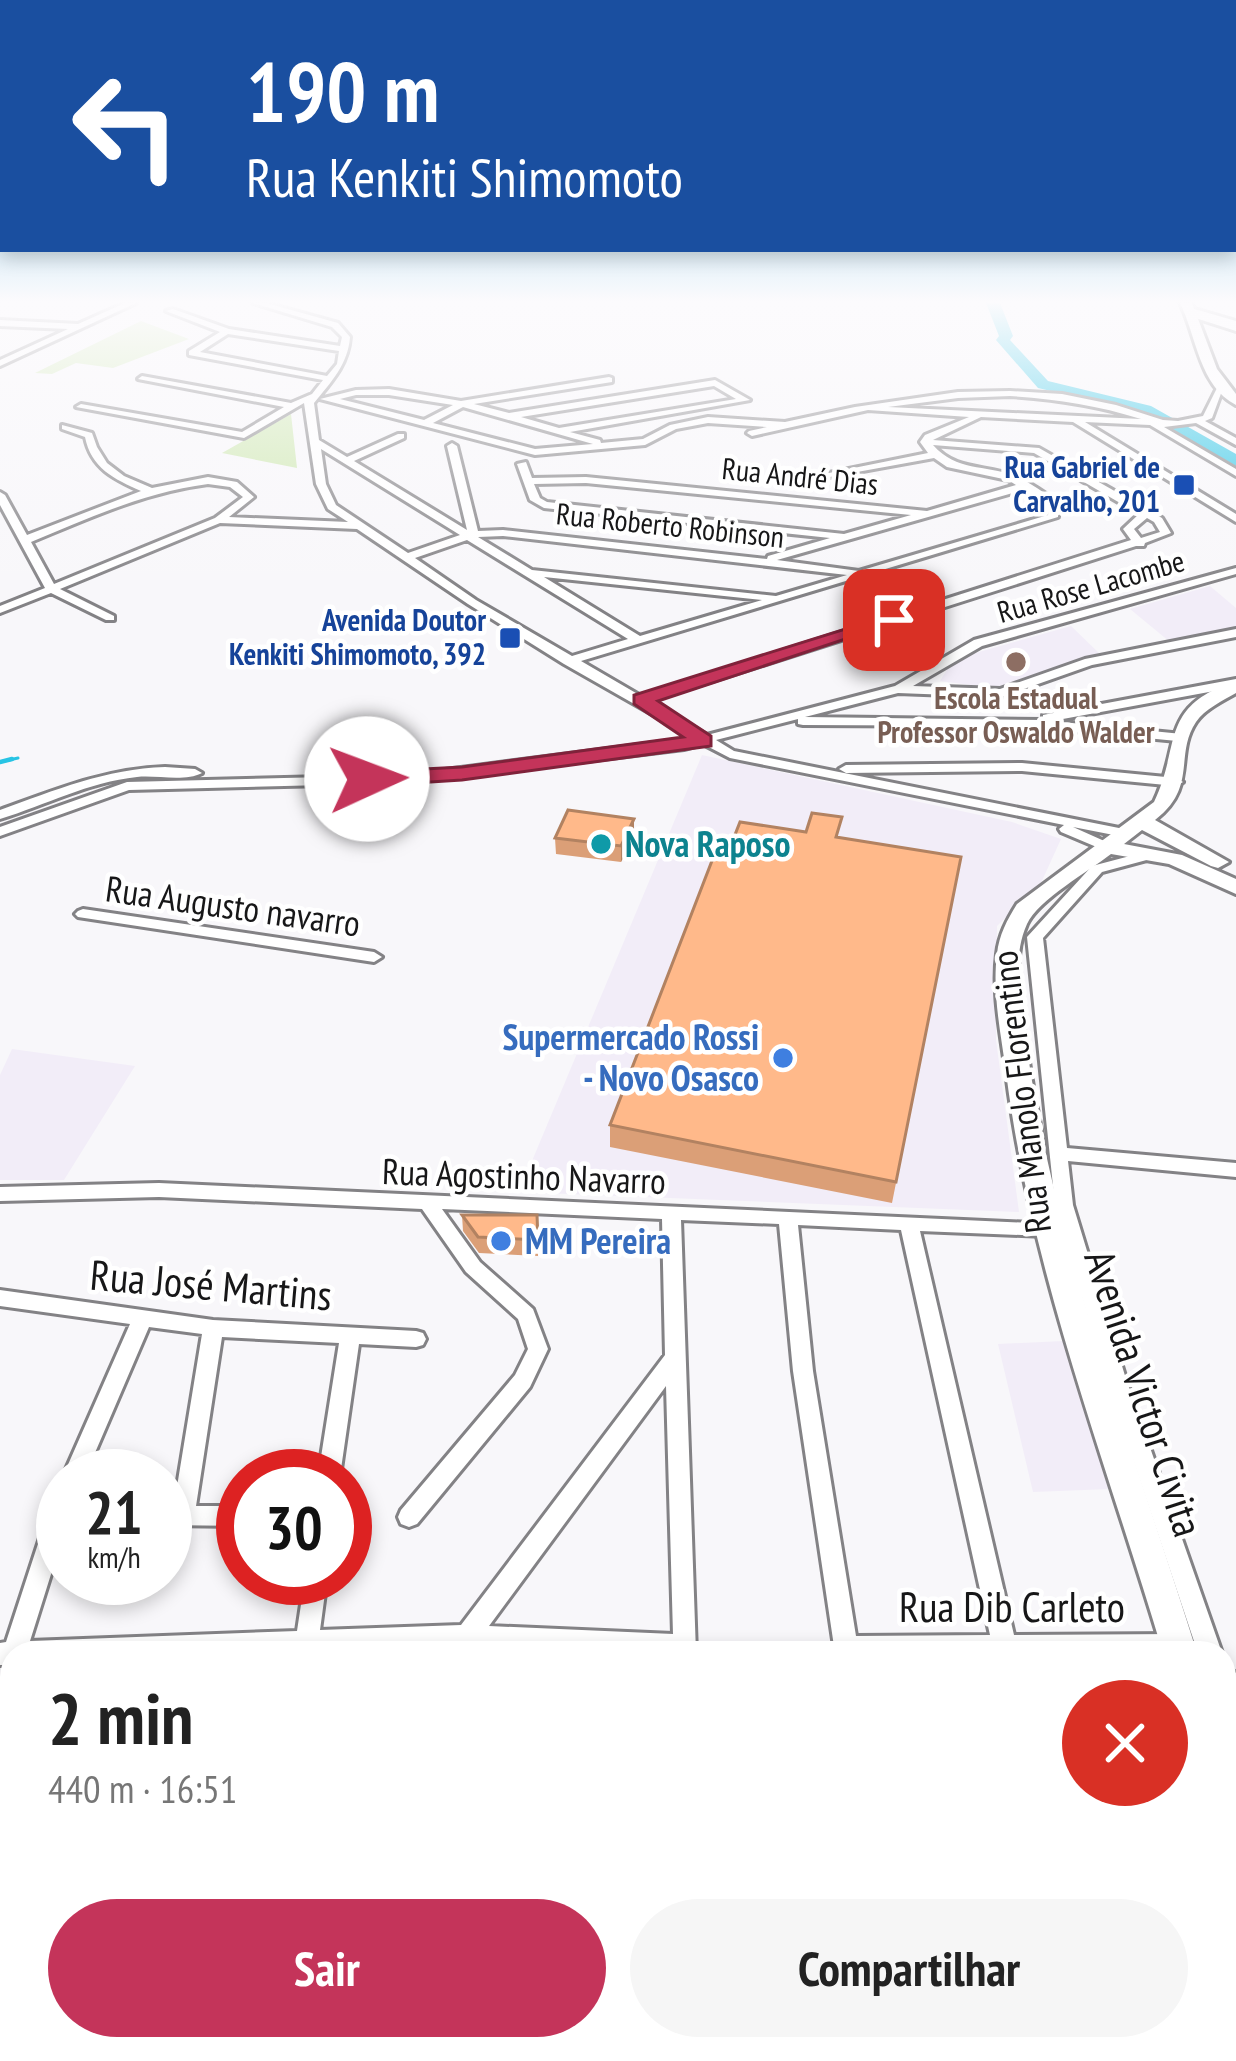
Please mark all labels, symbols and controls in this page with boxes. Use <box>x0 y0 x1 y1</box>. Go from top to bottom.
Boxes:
text: 190 m <box>246 36 439 145</box>
icon: left <box>48 48 204 204</box>
text: Rua Kenkiti Shimomoto <box>246 142 683 212</box>
place label: Rua Gabriel de Carvalho, 201 <box>1005 447 1160 520</box>
street label: Rua André Dias <box>720 448 880 503</box>
marker: Rua Gabriel de Carvalho, 201 <box>1171 472 1197 498</box>
street label: Rua Roberto Robinson <box>554 493 786 556</box>
street label: Rua Rose Lacombe <box>992 540 1189 631</box>
pin <box>843 569 945 671</box>
icon: arrive <box>861 587 927 653</box>
place label: Avenida Doutor Kenkiti Shimomoto, 392 <box>229 600 486 673</box>
marker: Avenida Doutor Kenkiti Shimomoto, 392 <box>497 625 523 651</box>
marker: Escola Estadual Professor Oswaldo Walder <box>1003 649 1029 675</box>
place label: Escola Estadual Professor Oswaldo Walder <box>877 678 1155 751</box>
position arrow <box>304 716 430 842</box>
place label: Nova Raposo <box>625 820 790 867</box>
marker: Nova Raposo <box>588 831 614 857</box>
street label: Rua Augusto navarro <box>103 864 363 947</box>
street label: Rua Manolo Florentino <box>980 948 1061 1236</box>
place label: Supermercado Rossi - Novo Osasco <box>502 1013 759 1101</box>
marker: Supermercado Rossi - Novo Osasco <box>770 1045 796 1071</box>
street label: Rua Agostinho Navarro <box>381 1147 667 1204</box>
place label: MM Pereira <box>525 1217 671 1264</box>
marker: MM Pereira <box>488 1228 514 1254</box>
street label: Avenida Victor Civita <box>1072 1243 1217 1543</box>
street label: Rua José Martins <box>88 1247 334 1322</box>
speed limit sign: 30 <box>216 1449 372 1605</box>
text: 21 <box>85 1473 143 1551</box>
text: km/h <box>87 1537 141 1576</box>
street label: Rua Dib Carleto <box>899 1579 1125 1634</box>
text: 2 min <box>48 1671 193 1764</box>
button: close <box>1062 1680 1188 1806</box>
text: 440 m · 16:51 <box>48 1763 237 1814</box>
button: Sair <box>48 1899 606 2037</box>
button: Compartilhar <box>630 1899 1188 2037</box>

